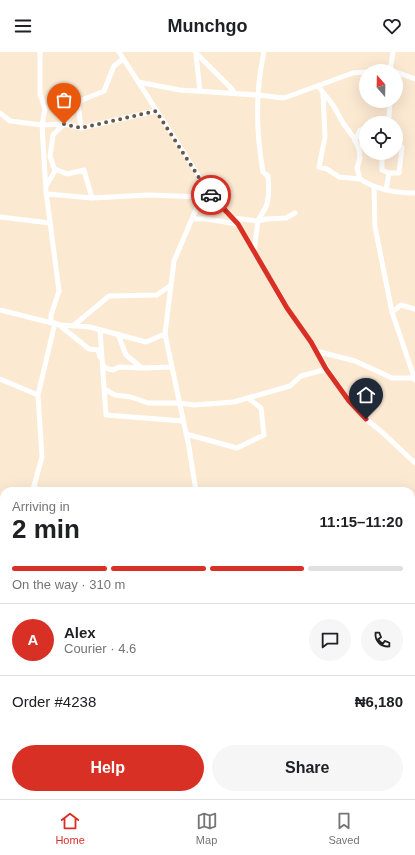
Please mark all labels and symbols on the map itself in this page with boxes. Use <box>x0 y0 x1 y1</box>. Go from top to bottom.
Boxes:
north arrow <box>359 64 403 108</box>
pin <box>47 83 81 124</box>
courier <box>191 175 231 215</box>
pin <box>349 378 383 419</box>

